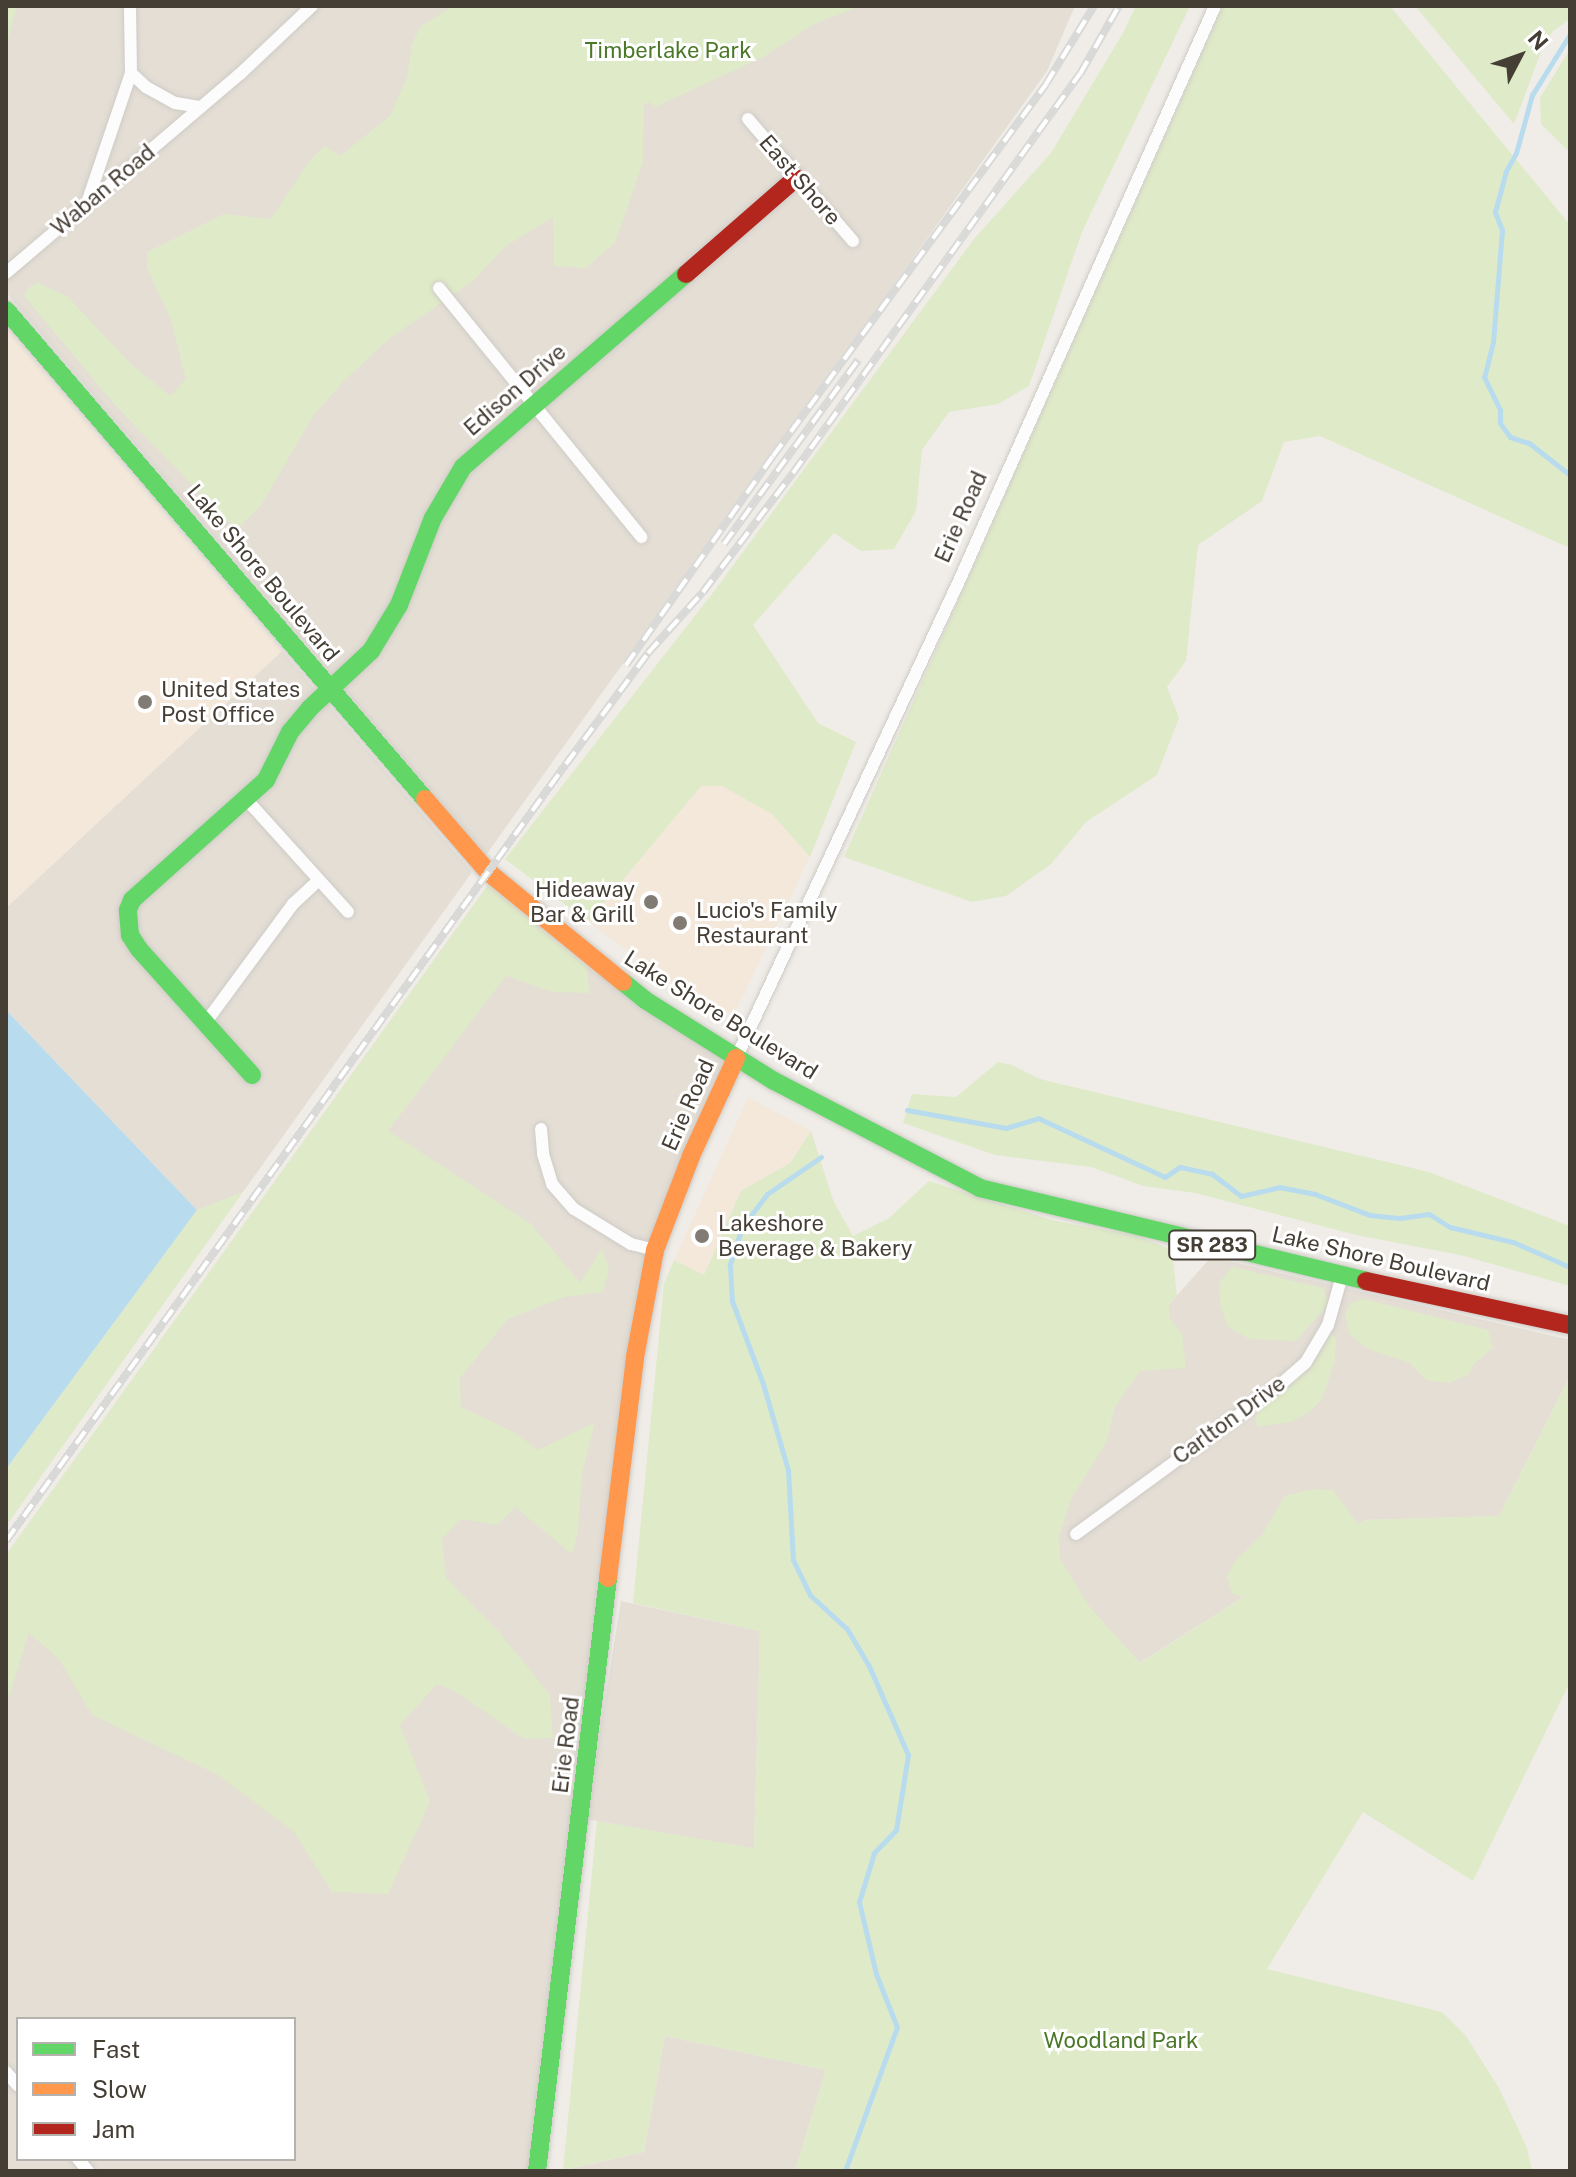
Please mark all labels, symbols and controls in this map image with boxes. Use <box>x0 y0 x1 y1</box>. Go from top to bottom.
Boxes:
north arrow <box>1480 16 1560 96</box>
text: N <box>1523 25 1554 55</box>
park label: Timberlake Park <box>584 38 752 64</box>
street label: East Shore <box>754 129 846 231</box>
street label: Waban Road <box>46 139 160 241</box>
street label: Edison Drive <box>459 339 571 441</box>
street label: Erie Road <box>929 467 993 567</box>
street label: Lake Shore Boulevard <box>181 479 345 667</box>
place label: United States Post Office <box>161 676 300 728</box>
marker: United States Post Office <box>136 693 154 711</box>
place label: Hideaway Bar & Grill <box>530 876 635 928</box>
marker: Hideaway Bar & Grill <box>642 893 660 911</box>
place label: Lucio's Family Restaurant <box>696 897 838 948</box>
marker: Lucio's Family Restaurant <box>671 914 689 932</box>
street label: Lake Shore Boulevard <box>619 945 823 1085</box>
street label: Erie Road <box>656 1055 720 1155</box>
place label: Lakeshore Beverage & Bakery <box>718 1210 913 1262</box>
street label: Lake Shore Boulevard <box>1269 1221 1493 1297</box>
marker: Lakeshore Beverage & Bakery <box>693 1227 711 1245</box>
road number: SR 283 <box>1168 1229 1256 1261</box>
street label: Carlton Drive <box>1167 1370 1291 1470</box>
street label: Erie Road <box>547 1695 585 1795</box>
legend <box>16 2017 296 2161</box>
park label: Woodland Park <box>1044 2028 1198 2054</box>
text: Fast <box>92 2035 140 2063</box>
text: Slow <box>92 2075 147 2103</box>
text: Jam <box>92 2115 135 2143</box>

